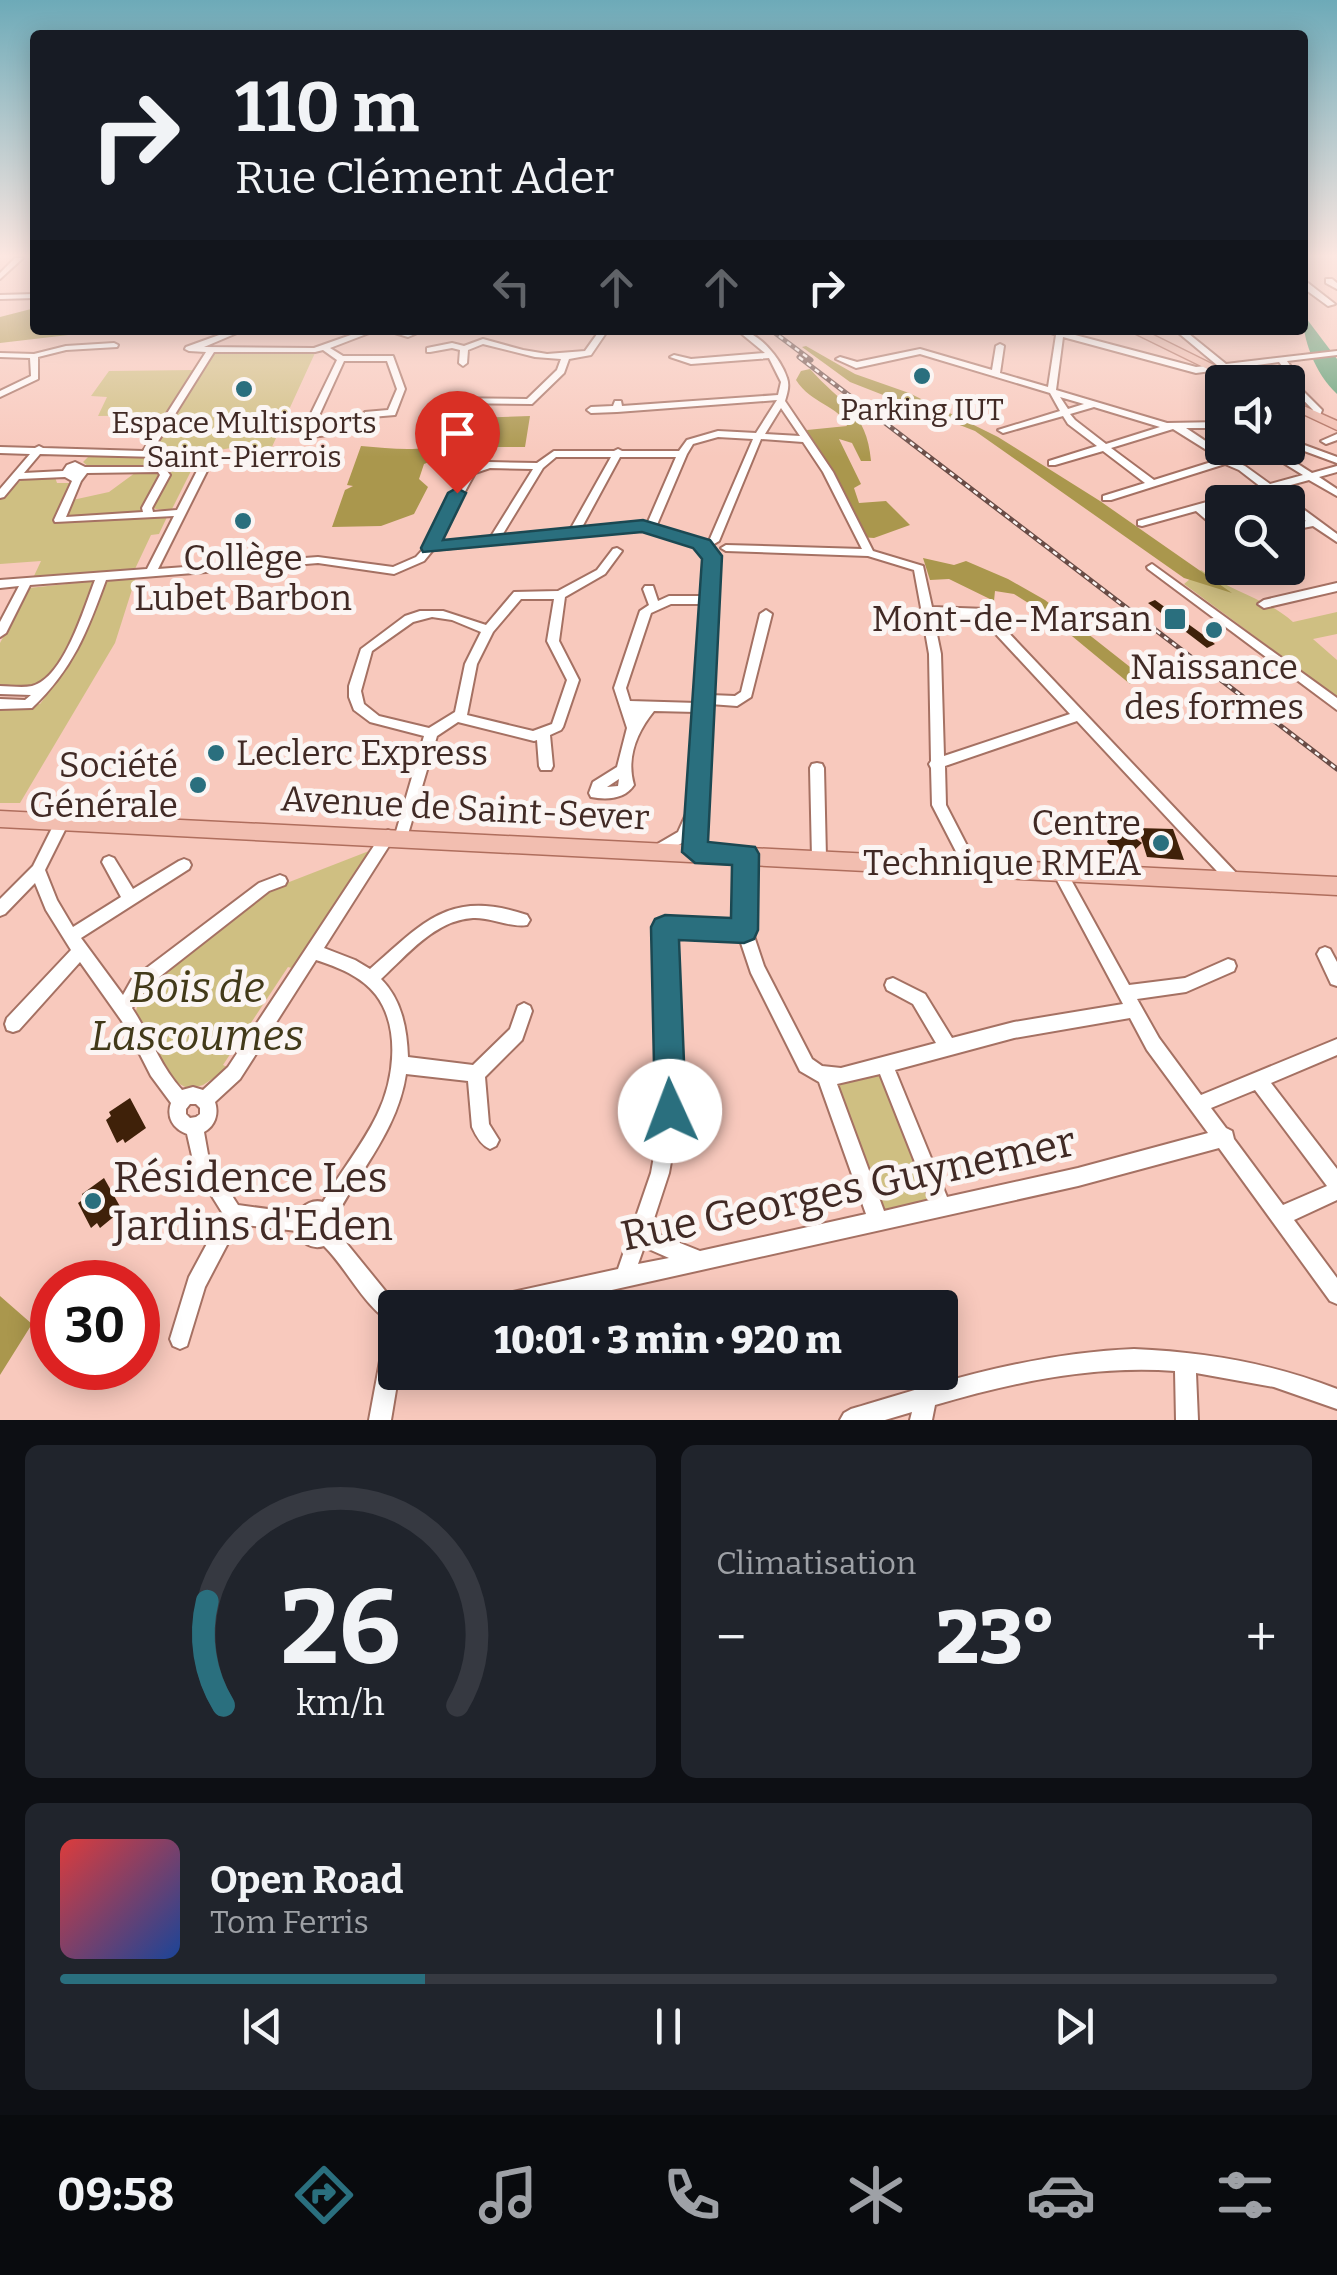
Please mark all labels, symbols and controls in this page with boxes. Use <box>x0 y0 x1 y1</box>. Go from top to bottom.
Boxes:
text: 110 m <box>235 66 419 150</box>
icon: right <box>70 70 200 200</box>
text: Rue Clément Ader <box>235 151 614 205</box>
icon: left <box>484 260 539 315</box>
icon: ahead <box>589 260 644 315</box>
icon: ahead <box>694 260 749 315</box>
icon: right <box>799 260 854 315</box>
marker: Parking IUT <box>911 365 933 387</box>
map controls <box>1205 365 1305 585</box>
button: sound <box>1205 365 1305 465</box>
marker: Espace Multisports Saint-Pierrois <box>233 378 255 400</box>
pin <box>415 391 500 494</box>
place label: Parking IUT <box>840 392 1004 428</box>
place label: Espace Multisports Saint-Pierrois <box>111 405 377 475</box>
icon: arrive <box>430 406 485 461</box>
button: search <box>1205 485 1305 585</box>
marker: Collège Lubet Barbon <box>232 510 254 532</box>
place label: Collège Lubet Barbon <box>134 537 352 619</box>
place label: Mont-de-Marsan <box>872 598 1152 640</box>
marker: Mont-de-Marsan <box>1162 606 1188 632</box>
marker: Naissance des formes <box>1203 619 1225 641</box>
place label: Naissance des formes <box>1124 646 1304 728</box>
place label: Leclerc Express <box>236 732 488 774</box>
marker: Leclerc Express <box>205 742 227 764</box>
place label: Société Générale <box>29 744 178 826</box>
marker: Société Générale <box>187 774 209 796</box>
street label: Avenue de Saint-Sever <box>280 777 650 839</box>
place label: Centre Technique RMEA <box>863 802 1141 884</box>
marker: Centre Technique RMEA <box>1150 832 1172 854</box>
park label: Bois de Lascoumes <box>90 963 304 1061</box>
position arrow <box>618 1059 722 1163</box>
street label: Rue Georges Guynemer <box>616 1116 1080 1262</box>
place label: Résidence Les Jardins d'Eden <box>112 1153 393 1251</box>
marker: Résidence Les Jardins d'Eden <box>82 1190 104 1212</box>
speed limit sign: 30 <box>30 1260 160 1390</box>
text: 10:01 · 3 min · 920 m <box>494 1317 842 1363</box>
text: Climatisation <box>716 1544 916 1582</box>
text: 26 <box>280 1566 401 1691</box>
text: 23° <box>936 1593 1056 1683</box>
text: − <box>716 1605 746 1671</box>
text: + <box>1246 1605 1277 1671</box>
text: km/h <box>296 1682 385 1724</box>
text: Open Road <box>210 1857 403 1903</box>
text: Tom Ferris <box>210 1903 369 1941</box>
icon: previous <box>235 1999 290 2054</box>
icon: pause <box>641 1999 696 2054</box>
icon: next <box>1047 1999 1102 2054</box>
icon: directions <box>289 2160 359 2230</box>
icon: music <box>473 2160 543 2230</box>
icon: phone <box>657 2160 727 2230</box>
icon: climate <box>841 2160 911 2230</box>
icon: car <box>1026 2160 1096 2230</box>
icon: filters <box>1210 2160 1280 2230</box>
text: 09:58 <box>57 2168 174 2222</box>

